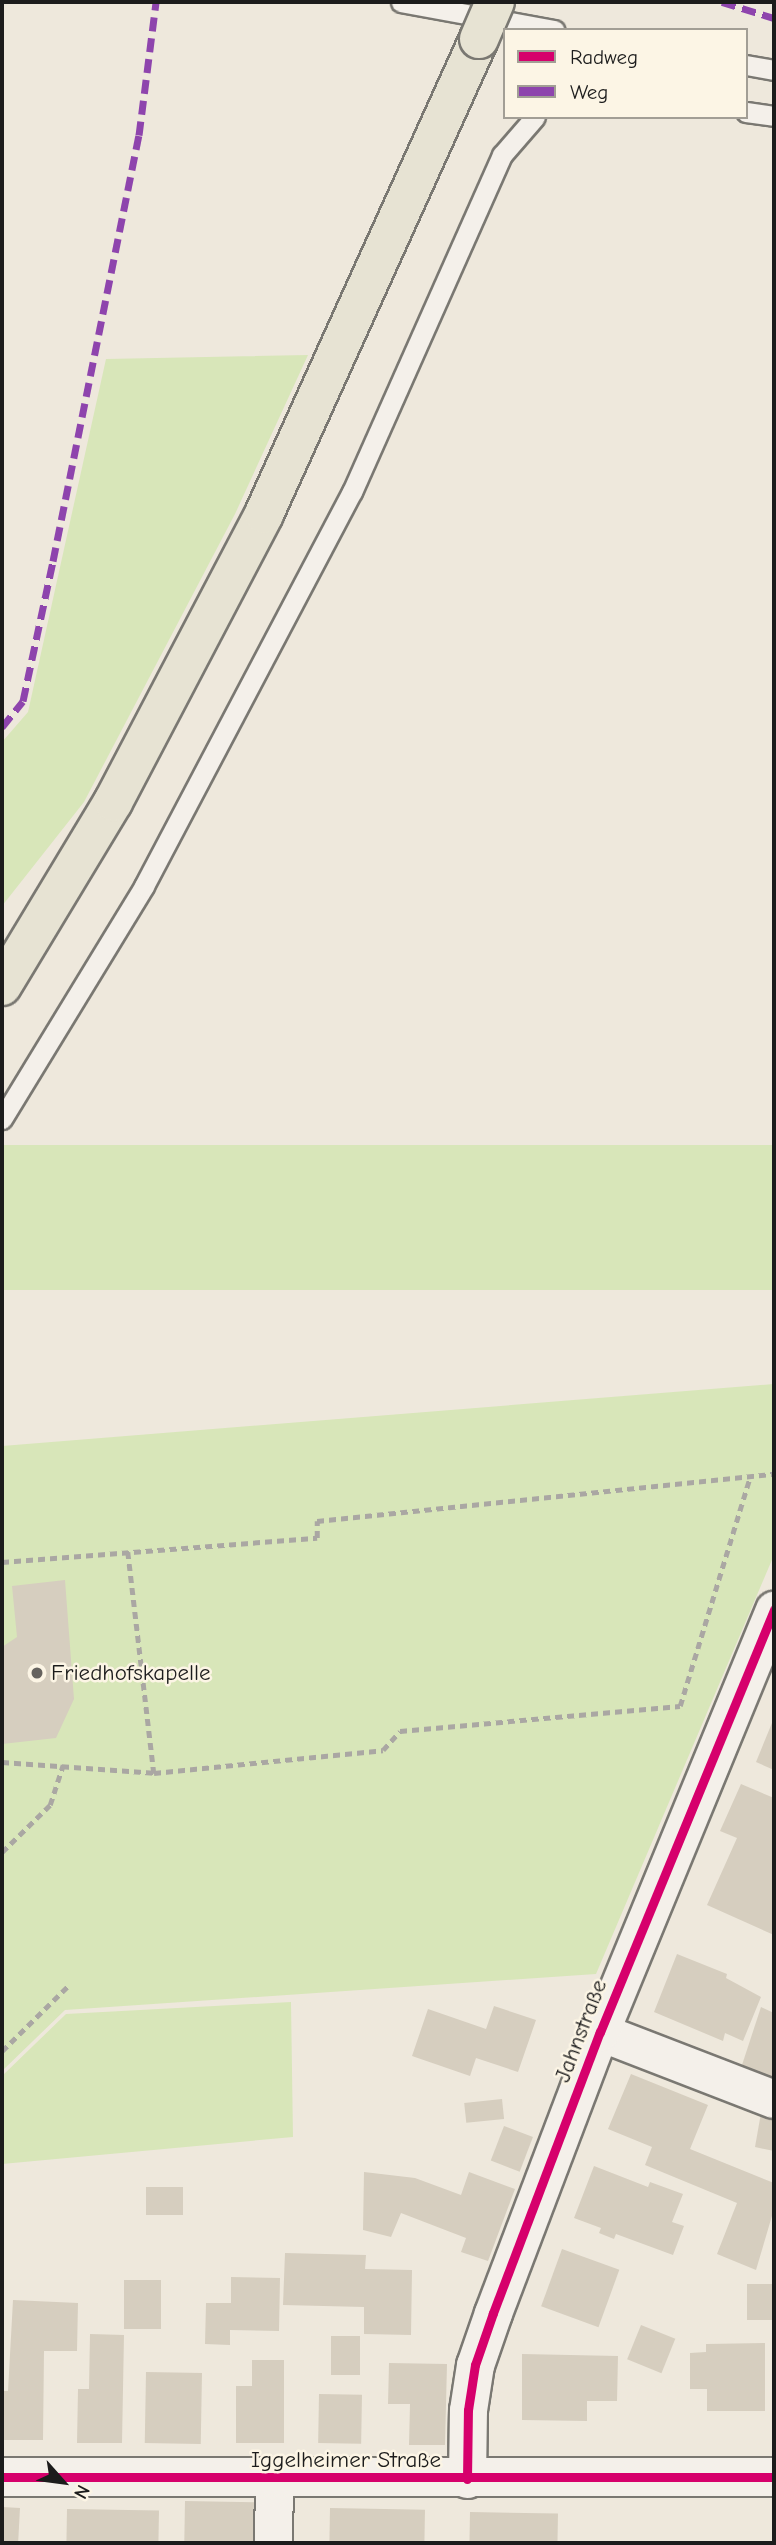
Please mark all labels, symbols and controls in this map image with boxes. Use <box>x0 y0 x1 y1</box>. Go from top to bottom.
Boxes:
legend <box>503 28 748 119</box>
text: Radweg <box>570 45 638 69</box>
text: Weg <box>570 80 608 104</box>
place label: Friedhofskapelle <box>51 1659 211 1687</box>
marker: Friedhofskapelle <box>29 1665 45 1681</box>
street label: Jahnstraße <box>549 1976 613 2086</box>
street label: Iggelheimer Straße <box>251 2446 441 2474</box>
north arrow <box>28 2447 98 2517</box>
text: N <box>69 2481 94 2502</box>

